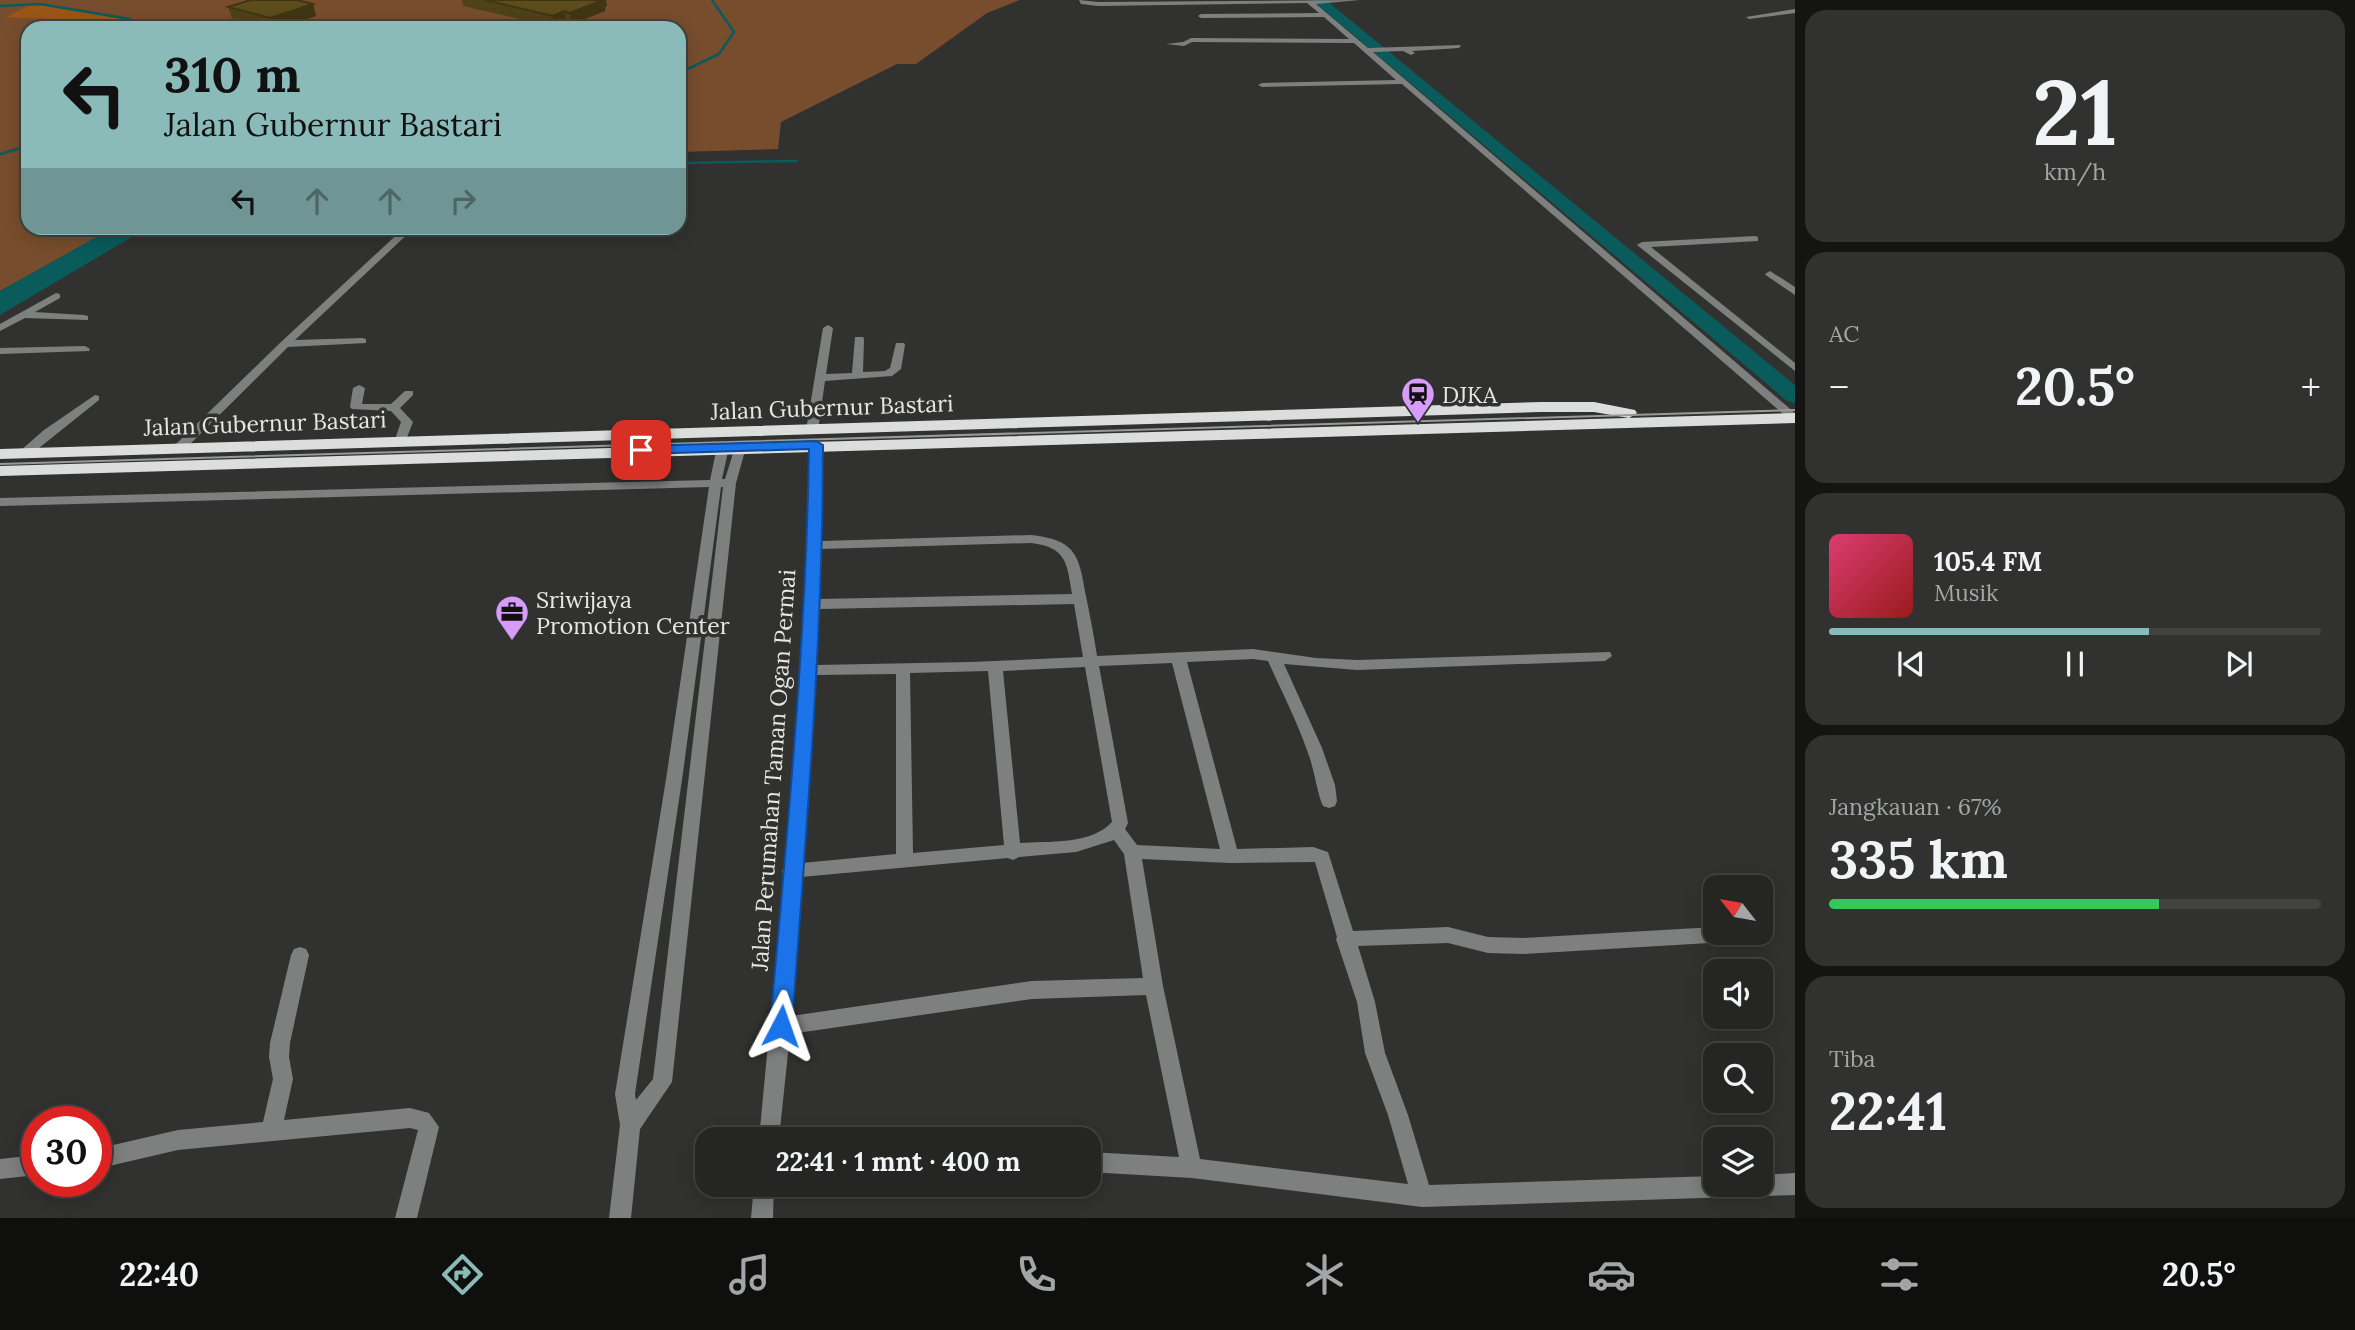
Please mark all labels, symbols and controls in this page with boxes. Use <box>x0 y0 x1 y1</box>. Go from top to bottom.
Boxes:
text: 310 m <box>164 43 300 105</box>
icon: left <box>49 49 140 140</box>
text: 21 <box>2032 53 2118 170</box>
text: Jalan Gubernur Bastari <box>164 104 502 145</box>
text: km/h <box>2044 157 2106 186</box>
icon: left <box>225 182 263 220</box>
icon: ahead <box>298 182 336 220</box>
icon: ahead <box>371 182 409 220</box>
icon: right <box>444 182 482 220</box>
text: AC <box>1829 319 1859 348</box>
text: 20.5° <box>2015 353 2135 419</box>
text: − <box>1829 363 1849 411</box>
text: + <box>2301 363 2321 411</box>
station icon: DJKA <box>1399 375 1437 424</box>
place label: DJKA <box>1442 380 1498 409</box>
street label: Jalan Gubernur Bastari <box>709 388 954 426</box>
street label: Jalan Gubernur Bastari <box>142 404 387 442</box>
pin <box>611 420 671 480</box>
icon: arrive <box>622 431 660 469</box>
text: 105.4 FM <box>1934 545 2042 578</box>
street label: Jalan Perumahan Taman Ogan Permai <box>744 568 802 973</box>
text: Musik <box>1934 578 1998 607</box>
place label: Sriwijaya Promotion Center <box>536 585 730 640</box>
office icon: Sriwijaya Promotion Center <box>493 593 531 642</box>
icon: previous <box>1892 645 1930 683</box>
icon: pause <box>2056 645 2094 683</box>
icon: next <box>2220 645 2258 683</box>
text: Jangkauan · 67% <box>1829 792 2002 821</box>
text: 335 km <box>1829 826 2008 892</box>
north arrow <box>1703 875 1773 945</box>
map controls <box>1703 875 1773 1197</box>
button: sound <box>1703 959 1773 1029</box>
position arrow <box>744 989 818 1063</box>
button: search <box>1703 1043 1773 1113</box>
text: Tiba <box>1829 1044 1875 1073</box>
text: 22:41 <box>1829 1078 1947 1144</box>
speed limit sign: 30 <box>21 1106 112 1197</box>
button: layers <box>1703 1127 1773 1197</box>
text: 22:41 · 1 mnt · 400 m <box>776 1145 1020 1178</box>
icon: directions <box>438 1250 487 1299</box>
icon: music <box>725 1250 774 1299</box>
icon: phone <box>1012 1250 1061 1299</box>
icon: climate <box>1300 1250 1349 1299</box>
icon: car <box>1587 1250 1636 1299</box>
icon: filters <box>1875 1250 1924 1299</box>
text: 22:40 <box>119 1254 199 1295</box>
text: 20.5° <box>2162 1254 2236 1295</box>

